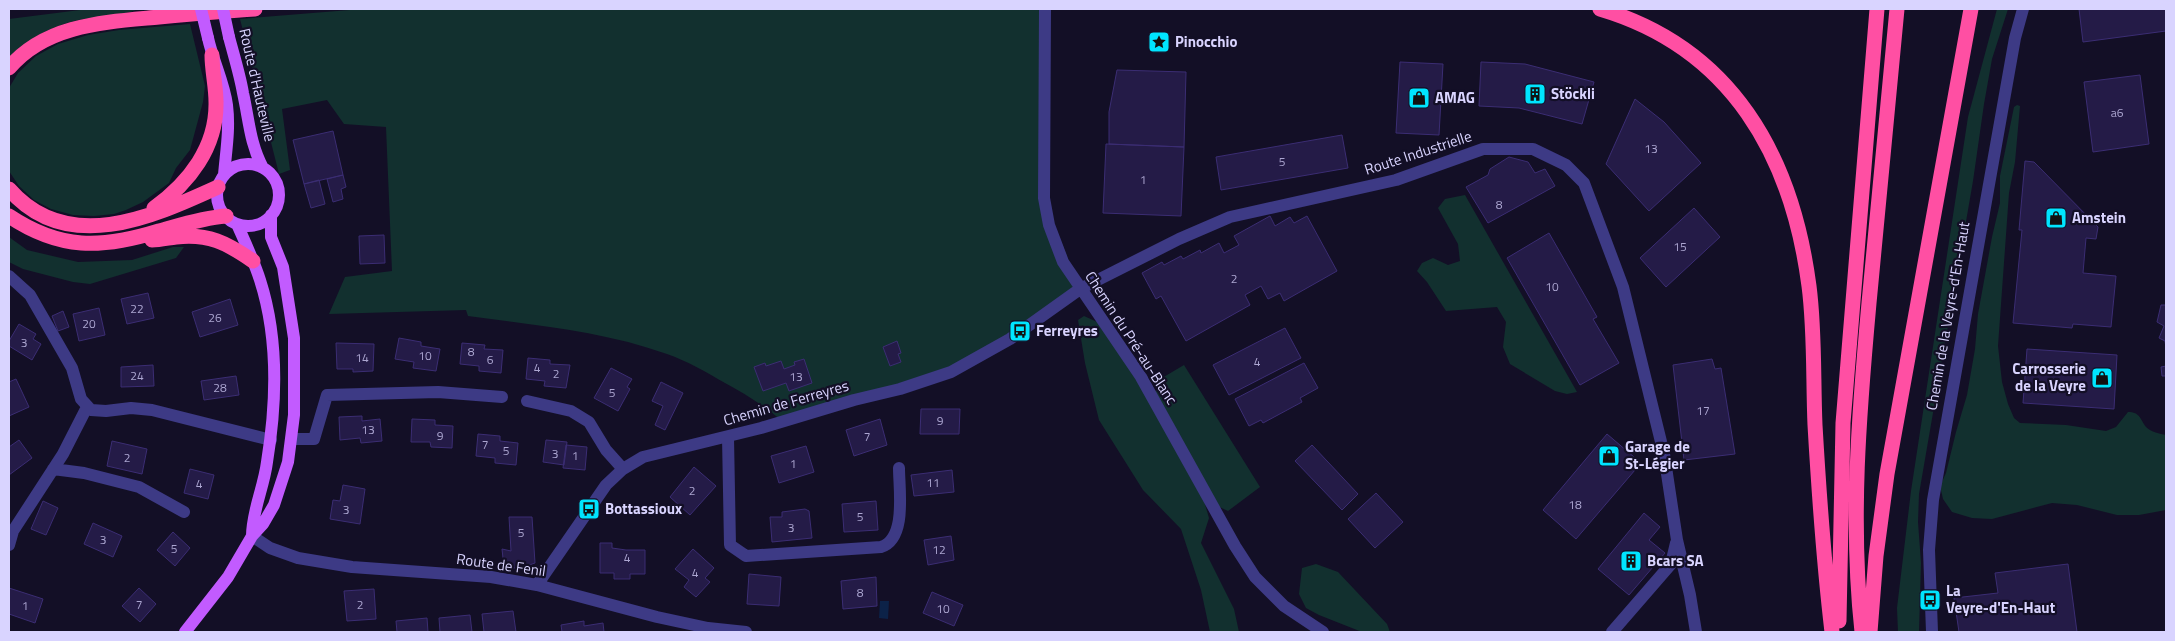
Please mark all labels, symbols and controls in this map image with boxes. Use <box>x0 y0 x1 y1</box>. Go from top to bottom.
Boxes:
street label: Route d'Hauteville <box>233 26 282 144</box>
place icon: Pinocchio <box>1147 30 1171 54</box>
place label: Pinocchio <box>1175 30 1237 53</box>
building icon: Stöckli <box>1523 82 1547 106</box>
place label: Stöckli <box>1551 82 1595 105</box>
shop icon: AMAG <box>1407 86 1431 110</box>
place label: AMAG <box>1435 86 1475 109</box>
house number: a6 <box>2111 103 2124 122</box>
street label: Route Industrielle <box>1361 124 1474 181</box>
house number: 13 <box>1644 139 1658 158</box>
house number: 5 <box>1279 152 1286 171</box>
house number: 1 <box>1140 170 1146 189</box>
house number: 8 <box>1496 195 1503 214</box>
shop icon: Amstein <box>2044 206 2068 230</box>
place label: Amstein <box>2072 206 2126 229</box>
street label: Chemin de la Veyre-d'En-Haut <box>1920 219 1976 412</box>
house number: 15 <box>1673 237 1687 256</box>
street label: Chemin du Pré-au-Blanc <box>1080 266 1183 409</box>
house number: 2 <box>1231 269 1237 288</box>
house number: 10 <box>1545 277 1559 296</box>
house number: 22 <box>130 299 144 318</box>
house number: 26 <box>208 308 222 327</box>
house number: 20 <box>82 314 96 333</box>
bus stop icon: Ferreyres <box>1008 319 1032 343</box>
place label: Ferreyres <box>1036 319 1098 342</box>
house number: 3 <box>21 333 27 352</box>
house number: 8 <box>468 342 475 361</box>
house number: 10 <box>418 346 432 365</box>
house number: 14 <box>355 348 369 367</box>
house number: 6 <box>487 350 494 369</box>
house number: 4 <box>1254 352 1261 371</box>
place label: Carrosserie de la Veyre <box>2012 357 2086 397</box>
house number: 4 <box>534 358 541 377</box>
house number: 2 <box>553 364 559 383</box>
house number: 24 <box>130 366 144 385</box>
shop icon: Carrosserie de la Veyre <box>2090 366 2114 390</box>
house number: 13 <box>789 367 803 386</box>
street label: Chemin de Ferreyres <box>720 374 851 431</box>
house number: 28 <box>213 378 227 397</box>
house number: 5 <box>609 383 616 402</box>
house number: 17 <box>1696 401 1710 420</box>
house number: 9 <box>937 411 944 430</box>
house number: 13 <box>361 420 375 439</box>
house number: 9 <box>437 426 444 445</box>
house number: 7 <box>864 427 870 446</box>
house number: 7 <box>482 435 488 454</box>
place label: Garage de St-Légier <box>1625 435 1690 475</box>
house number: 5 <box>503 441 510 460</box>
house number: 3 <box>552 444 558 463</box>
shop icon: Garage de St-Légier <box>1597 444 1621 468</box>
house number: 1 <box>572 446 578 465</box>
house number: 2 <box>124 448 130 467</box>
house number: 1 <box>790 454 796 473</box>
house number: 11 <box>926 473 940 492</box>
house number: 4 <box>196 474 203 493</box>
house number: 2 <box>689 481 695 500</box>
house number: 18 <box>1568 495 1582 514</box>
bus stop icon: Bottassioux <box>577 497 601 521</box>
place label: Bottassioux <box>605 497 682 520</box>
house number: 3 <box>343 500 349 519</box>
house number: 5 <box>857 507 864 526</box>
house number: 3 <box>788 518 794 537</box>
house number: 5 <box>518 523 525 542</box>
house number: 3 <box>100 530 106 549</box>
house number: 5 <box>171 539 178 558</box>
house number: 12 <box>932 540 946 559</box>
street label: Route de Fenil <box>455 547 547 582</box>
house number: 4 <box>624 548 631 567</box>
building icon: Bcars SA <box>1619 549 1643 573</box>
place label: Bcars SA <box>1647 549 1704 572</box>
house number: 4 <box>692 563 699 582</box>
place label: La Veyre-d'En-Haut <box>1946 579 2056 619</box>
house number: 8 <box>857 583 864 602</box>
bus stop icon: La Veyre-d'En-Haut <box>1918 588 1942 612</box>
house number: 7 <box>136 595 142 614</box>
house number: 2 <box>357 595 363 614</box>
house number: 1 <box>22 596 28 615</box>
house number: 10 <box>936 599 950 618</box>

